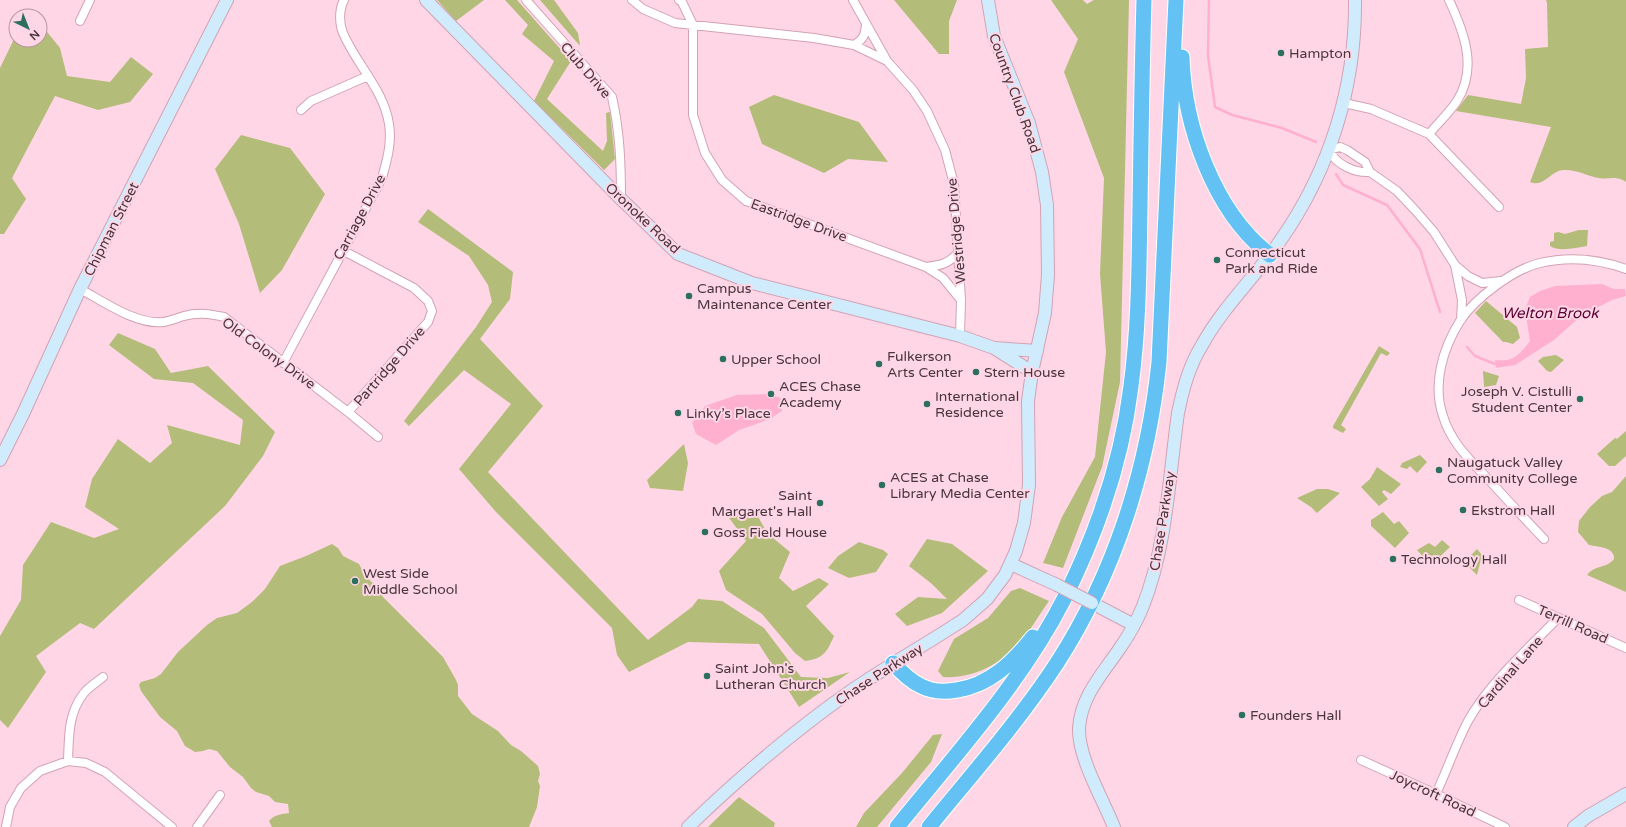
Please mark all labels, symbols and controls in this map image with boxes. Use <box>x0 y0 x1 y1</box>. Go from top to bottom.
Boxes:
north arrow <box>8 8 48 48</box>
text: N <box>27 27 42 43</box>
street label: Country Club Road <box>985 31 1044 155</box>
street label: Club Drive <box>557 39 615 102</box>
place label: Hampton <box>1289 45 1351 62</box>
marker: Hampton <box>1276 48 1286 58</box>
street label: Carriage Drive <box>330 171 389 263</box>
street label: Westridge Drive <box>943 177 970 285</box>
street label: Chipman Street <box>80 179 143 279</box>
street label: Oronoke Road <box>602 179 684 257</box>
street label: Eastridge Drive <box>748 195 849 246</box>
place label: Connecticut Park and Ride <box>1225 244 1318 277</box>
marker: Connecticut Park and Ride <box>1212 255 1222 265</box>
place label: Campus Maintenance Center <box>697 280 832 313</box>
marker: Campus Maintenance Center <box>684 291 694 301</box>
water label: Welton Brook <box>1502 304 1600 322</box>
street label: Old Colony Drive <box>219 314 319 393</box>
street label: Partridge Drive <box>350 323 429 410</box>
place label: Fulkerson Arts Center <box>887 348 963 381</box>
place label: Upper School <box>731 351 821 368</box>
marker: Upper School <box>718 354 728 364</box>
marker: Fulkerson Arts Center <box>874 359 884 369</box>
place label: Stern House <box>984 364 1065 381</box>
marker: Stern House <box>971 367 981 377</box>
place label: ACES Chase Academy <box>779 378 861 411</box>
place label: Joseph V. Cistulli Student Center <box>1461 383 1573 416</box>
place label: International Residence <box>935 388 1019 421</box>
marker: ACES Chase Academy <box>766 389 776 399</box>
marker: Joseph V. Cistulli Student Center <box>1575 394 1585 404</box>
marker: International Residence <box>922 399 932 409</box>
place label: Linky’s Place <box>686 405 771 422</box>
marker: Linky’s Place <box>673 408 683 418</box>
place label: Naugatuck Valley Community College <box>1447 454 1577 487</box>
marker: Naugatuck Valley Community College <box>1434 465 1444 475</box>
place label: ACES at Chase Library Media Center <box>890 469 1030 502</box>
street label: Chase Parkway <box>1146 470 1179 572</box>
marker: ACES at Chase Library Media Center <box>877 480 887 490</box>
place label: Saint Margaret's Hall <box>711 487 813 520</box>
marker: Saint Margaret's Hall <box>815 498 825 508</box>
place label: Ekstrom Hall <box>1471 502 1555 519</box>
marker: Ekstrom Hall <box>1458 505 1468 515</box>
place label: Goss Field House <box>713 524 827 541</box>
marker: Goss Field House <box>700 527 710 537</box>
place label: Technology Hall <box>1401 551 1507 568</box>
marker: Technology Hall <box>1388 554 1398 564</box>
place label: West Side Middle School <box>363 565 458 598</box>
marker: West Side Middle School <box>350 576 360 586</box>
street label: Terrill Road <box>1535 601 1611 648</box>
street label: Cardinal Lane <box>1474 632 1547 712</box>
street label: Chase Parkway <box>832 640 926 709</box>
place label: Saint John's Lutheran Church <box>715 660 827 693</box>
marker: Saint John's Lutheran Church <box>702 671 712 681</box>
place label: Founders Hall <box>1250 707 1341 724</box>
marker: Founders Hall <box>1237 710 1247 720</box>
street label: Joycroft Road <box>1387 766 1478 821</box>

